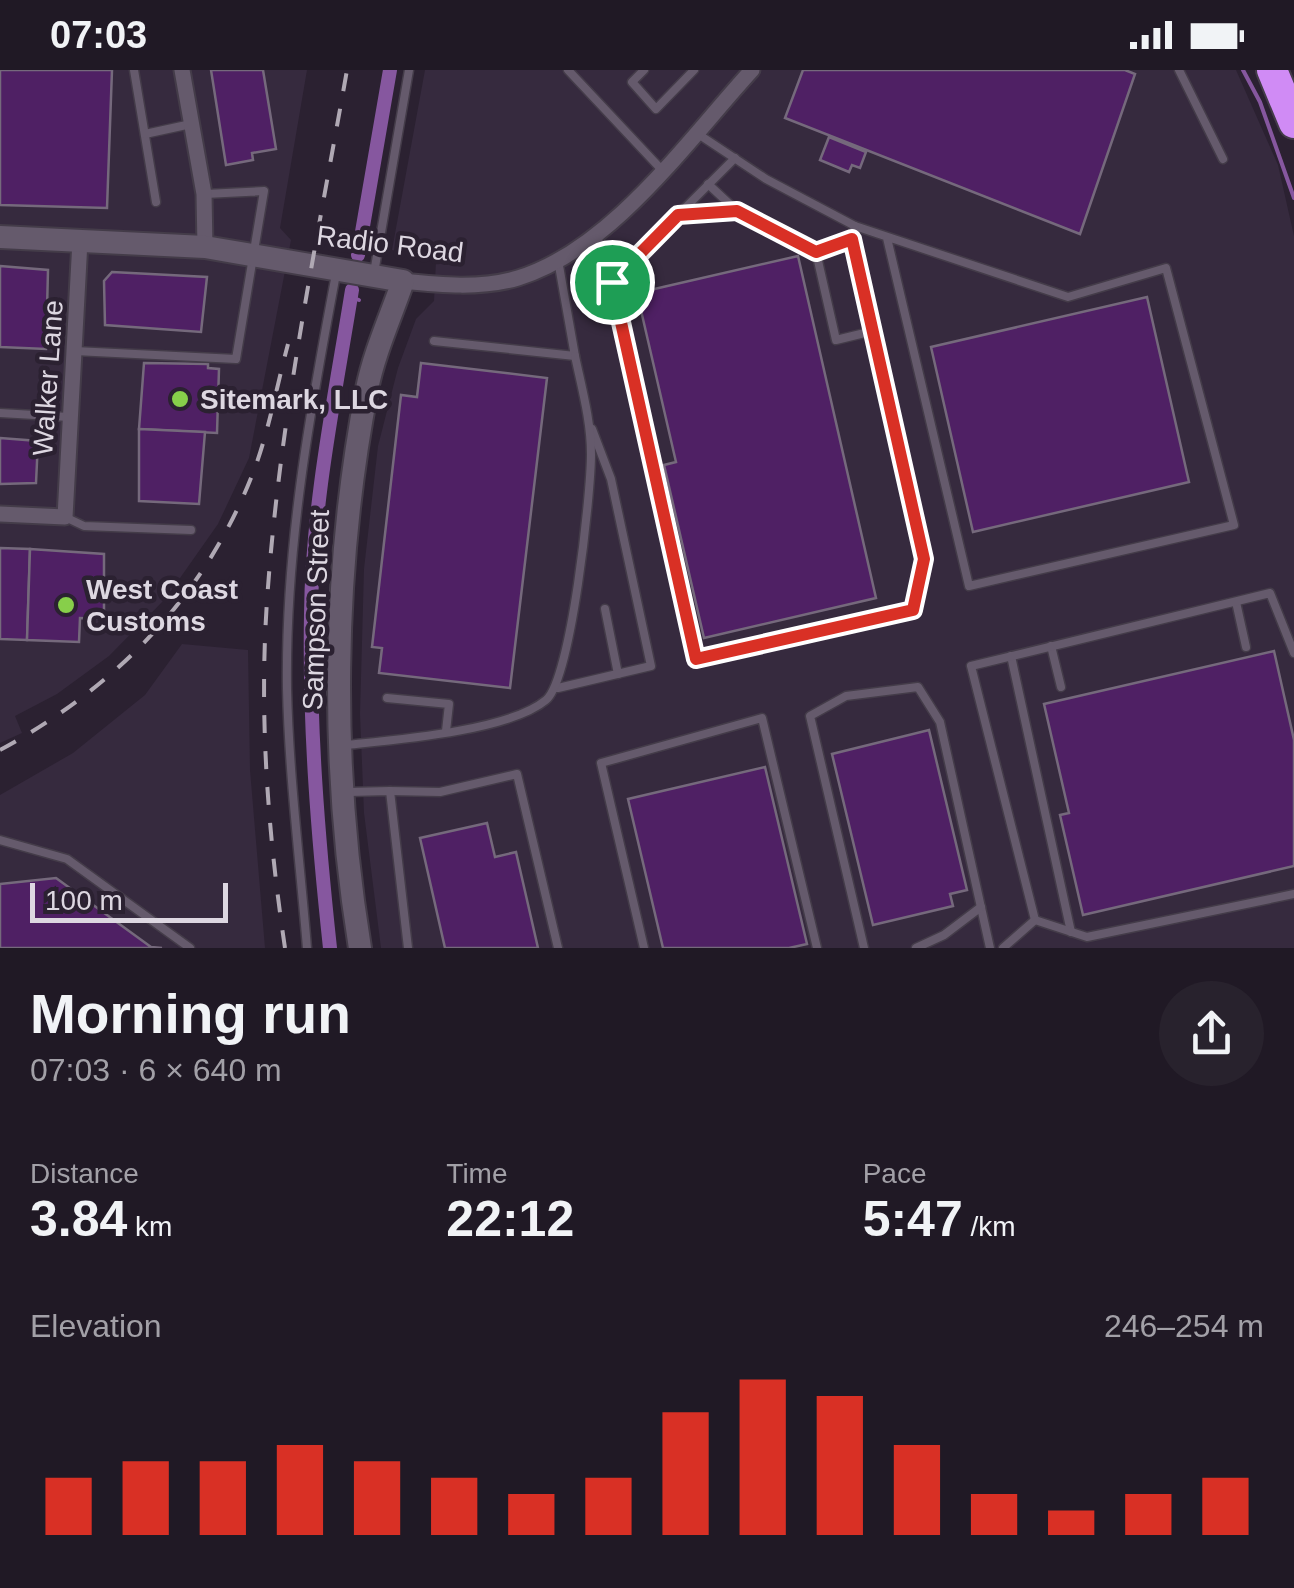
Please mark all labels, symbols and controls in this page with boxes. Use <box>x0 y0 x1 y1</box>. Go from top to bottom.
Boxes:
text: 07:03 <box>50 14 147 56</box>
street label: Radio Road <box>315 220 465 268</box>
pin <box>570 240 655 325</box>
icon: arrive <box>585 255 640 310</box>
street label: Walker Lane <box>27 299 69 457</box>
place label: Sitemark, LLC <box>200 384 388 415</box>
marker: Sitemark, LLC <box>169 388 191 410</box>
street label: Sampson Street <box>297 509 335 711</box>
place label: West Coast Customs <box>86 574 238 637</box>
marker: West Coast Customs <box>55 594 77 616</box>
scale bar <box>30 878 228 923</box>
text: 100 m <box>45 885 123 916</box>
button: share <box>1159 981 1264 1086</box>
text: Morning run <box>30 983 351 1045</box>
text: 07:03 · 6 × 640 m <box>30 1052 282 1088</box>
text: Distance <box>30 1158 139 1189</box>
text: Time <box>446 1158 508 1189</box>
text: Pace <box>863 1158 926 1189</box>
text: 3.84 <box>30 1191 127 1247</box>
text: 22:12 <box>446 1191 574 1247</box>
text: 5:47 <box>863 1191 963 1247</box>
text: km <box>127 1211 172 1242</box>
text: /km <box>963 1211 1016 1242</box>
text: Elevation <box>30 1308 162 1344</box>
text: 246–254 m <box>1104 1308 1264 1344</box>

